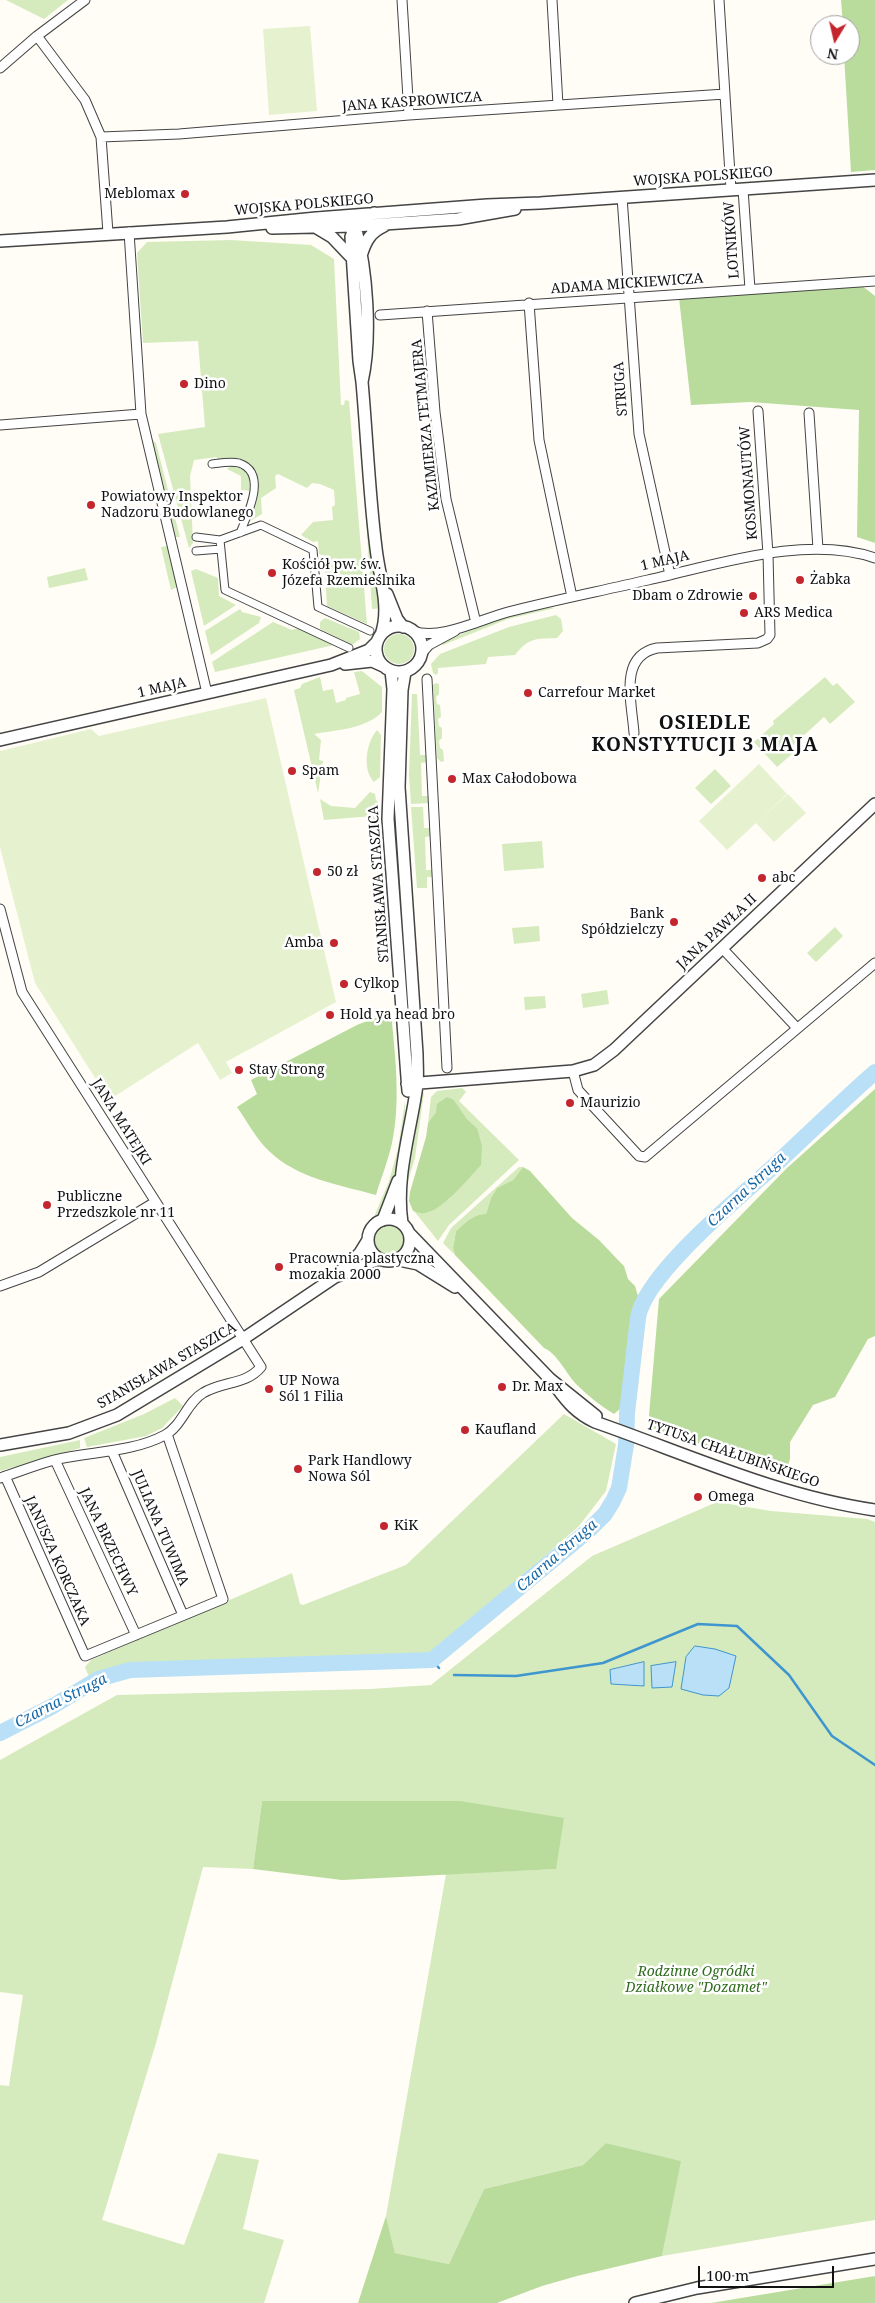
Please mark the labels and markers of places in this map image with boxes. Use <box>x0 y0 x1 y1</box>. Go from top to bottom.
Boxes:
place label: Meblomax <box>104 186 175 202</box>
marker: Meblomax <box>179 188 191 200</box>
place label: Dino <box>194 376 226 392</box>
marker: Dino <box>178 378 190 390</box>
place label: Powiatowy Inspektor Nadzoru Budowlanego <box>101 489 254 522</box>
marker: Powiatowy Inspektor Nadzoru Budowlanego <box>85 499 97 511</box>
place label: Kościół pw. św. Józefa Rzemieślnika <box>282 557 416 590</box>
marker: Kościół pw. św. Józefa Rzemieślnika <box>266 567 278 579</box>
place label: Żabka <box>810 572 851 588</box>
marker: Żabka <box>794 574 806 586</box>
place label: Dbam o Zdrowie <box>632 588 743 604</box>
marker: Dbam o Zdrowie <box>747 590 759 602</box>
place label: ARS Medica <box>754 605 833 621</box>
marker: ARS Medica <box>738 607 750 619</box>
place label: Carrefour Market <box>538 685 655 701</box>
marker: Carrefour Market <box>522 687 534 699</box>
place label: Spam <box>302 763 339 779</box>
marker: Spam <box>286 765 298 777</box>
place label: Max Całodobowa <box>462 771 577 787</box>
marker: Max Całodobowa <box>446 773 458 785</box>
place label: 50 zł <box>327 864 358 880</box>
marker: 50 zł <box>311 866 323 878</box>
place label: abc <box>772 870 795 886</box>
marker: abc <box>756 872 768 884</box>
place label: Bank Spółdzielczy <box>581 906 664 939</box>
marker: Bank Spółdzielczy <box>668 916 680 928</box>
place label: Amba <box>284 935 324 951</box>
marker: Amba <box>328 937 340 949</box>
place label: Cylkop <box>354 976 399 992</box>
marker: Cylkop <box>338 978 350 990</box>
place label: Hold ya head bro <box>340 1007 455 1023</box>
marker: Hold ya head bro <box>324 1009 336 1021</box>
place label: Stay Strong <box>249 1062 324 1078</box>
marker: Stay Strong <box>233 1064 245 1076</box>
place label: Maurizio <box>580 1095 641 1111</box>
marker: Maurizio <box>564 1097 576 1109</box>
place label: Publiczne Przedszkole nr 11 <box>57 1189 175 1222</box>
marker: Publiczne Przedszkole nr 11 <box>41 1199 53 1211</box>
place label: Pracownia plastyczna mozakia 2000 <box>289 1251 435 1284</box>
marker: Pracownia plastyczna mozakia 2000 <box>273 1261 285 1273</box>
place label: UP Nowa Sól 1 Filia <box>279 1373 344 1405</box>
place label: Dr. Max <box>512 1379 563 1395</box>
marker: Dr. Max <box>496 1381 508 1393</box>
marker: UP Nowa Sól 1 Filia <box>263 1383 275 1395</box>
place label: Kaufland <box>475 1422 536 1438</box>
marker: Kaufland <box>459 1424 471 1436</box>
place label: Park Handlowy Nowa Sól <box>308 1453 412 1485</box>
marker: Park Handlowy Nowa Sól <box>292 1463 304 1475</box>
place label: Omega <box>708 1489 755 1505</box>
marker: Omega <box>692 1491 704 1503</box>
place label: KiK <box>394 1518 418 1534</box>
marker: KiK <box>378 1520 390 1532</box>

